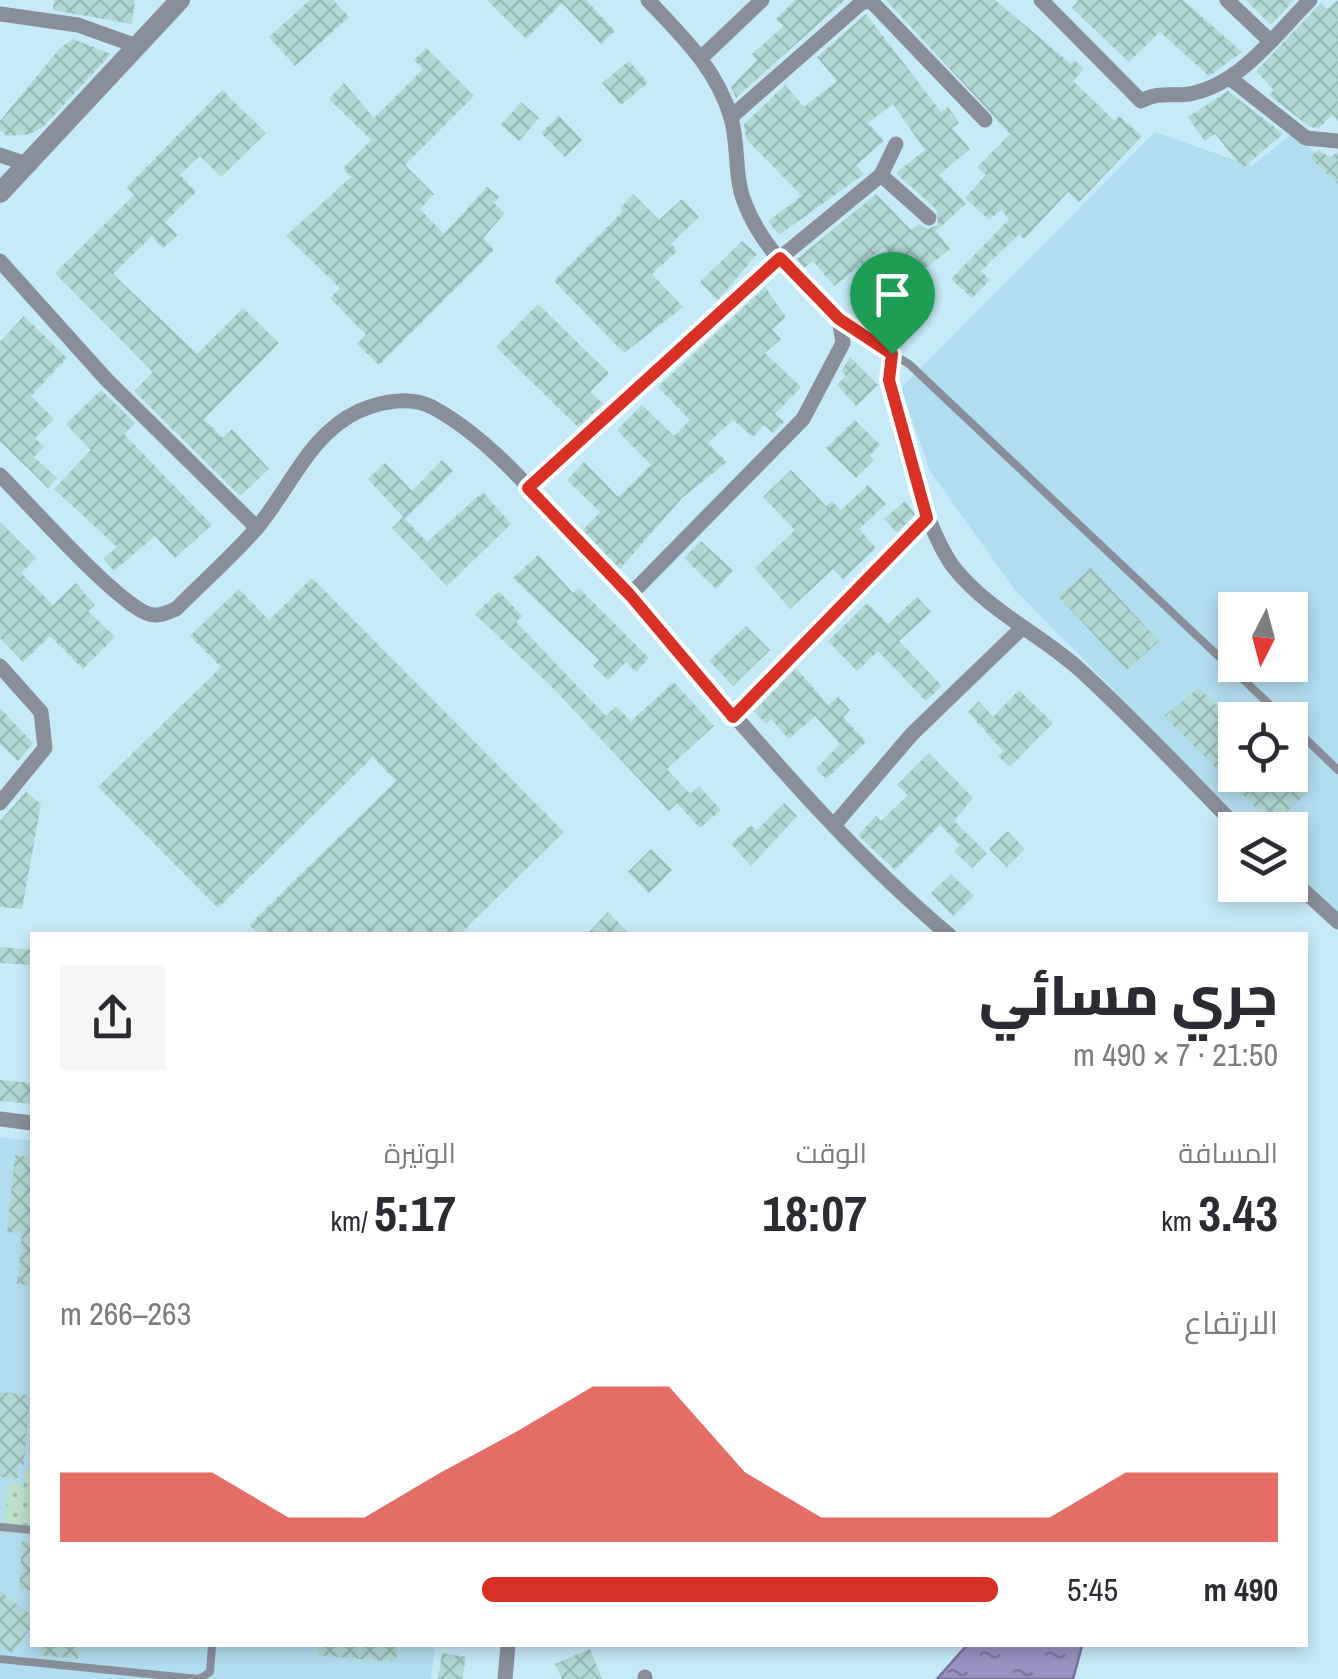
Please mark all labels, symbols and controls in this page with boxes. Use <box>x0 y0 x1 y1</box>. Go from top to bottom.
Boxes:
pin <box>850 252 935 355</box>
icon: arrive <box>865 267 920 322</box>
north arrow <box>1218 592 1308 682</box>
map controls <box>1218 592 1308 902</box>
button: locate <box>1218 702 1308 792</box>
button: layers <box>1218 812 1308 902</box>
text: جري مسائي <box>979 958 1278 1032</box>
button: share <box>60 965 165 1070</box>
text: 21:50 · 7 × 490 m <box>1073 1033 1278 1076</box>
text: الوتيرة <box>384 1134 456 1172</box>
text: الوقت <box>796 1134 867 1172</box>
text: المسافة <box>1178 1134 1278 1172</box>
text: 5:17 <box>374 1179 456 1247</box>
text: 18:07 <box>762 1179 867 1247</box>
text: 3.43 <box>1198 1179 1278 1247</box>
text: /km <box>331 1202 374 1240</box>
text: km <box>1161 1202 1198 1240</box>
text: 263–266 m <box>60 1292 191 1335</box>
text: الارتفاع <box>1184 1301 1278 1344</box>
text: 5:45 <box>1067 1568 1118 1611</box>
text: 490 m <box>1204 1568 1278 1611</box>

